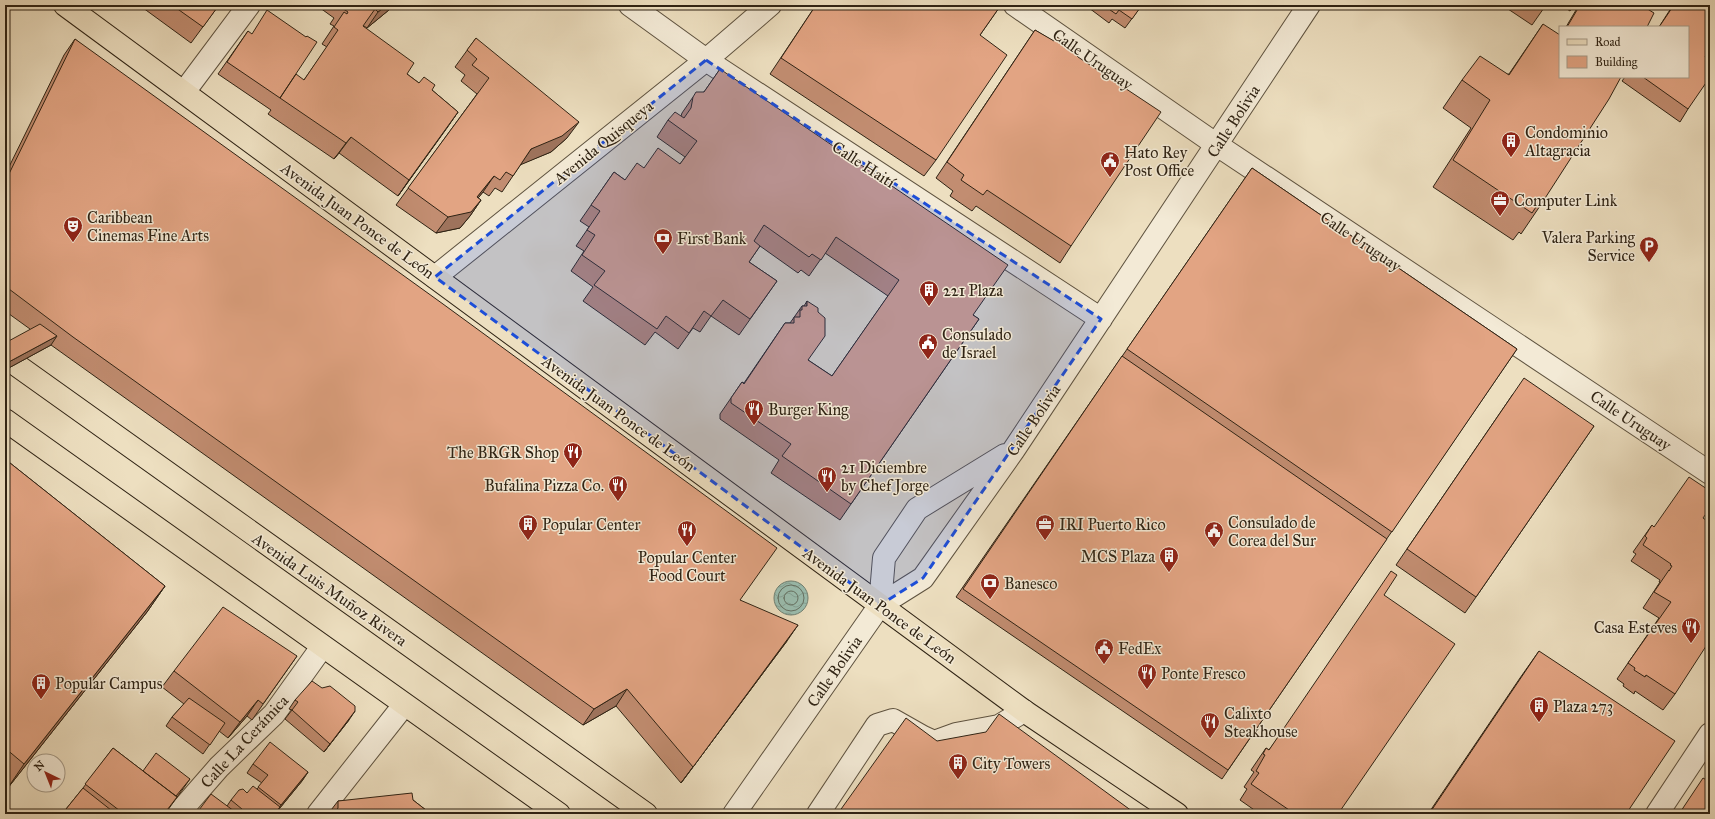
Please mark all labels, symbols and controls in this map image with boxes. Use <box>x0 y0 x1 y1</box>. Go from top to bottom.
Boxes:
street label: Calle Uruguay <box>1048 25 1137 95</box>
legend <box>1559 26 1689 78</box>
text: Road <box>1595 35 1621 49</box>
text: Building <box>1595 55 1638 70</box>
street label: Calle Bolivia <box>1203 81 1264 161</box>
street label: Avenida Quisqueya <box>549 96 658 190</box>
place label: Condominio Altagracia <box>1524 123 1608 161</box>
building icon: Condominio Altagracia <box>1500 130 1522 158</box>
street label: Calle Haití <box>829 137 899 192</box>
place label: Hato Rey Post Office <box>1124 143 1195 180</box>
public building icon: Hato Rey Post Office <box>1099 150 1121 178</box>
street label: Avenida Juan Ponce de León <box>276 158 438 283</box>
office icon: Computer Link <box>1489 189 1511 217</box>
place label: Computer Link <box>1514 191 1618 210</box>
street label: Calle Uruguay <box>1316 207 1405 277</box>
place label: Caribbean Cinemas Fine Arts <box>87 208 209 245</box>
theatre icon: Caribbean Cinemas Fine Arts <box>62 215 84 243</box>
bank icon: First Bank <box>652 227 674 255</box>
place label: Valera Parking Service <box>1541 228 1636 265</box>
place label: First Bank <box>677 229 747 248</box>
parking icon: Valera Parking Service <box>1638 235 1660 263</box>
building icon: 221 Plaza <box>918 279 940 307</box>
place label: 221 Plaza <box>943 281 1003 300</box>
place label: Consulado de Israel <box>942 325 1011 362</box>
public building icon: Consulado de Israel <box>917 332 939 360</box>
street label: Avenida Juan Ponce de León <box>537 351 699 476</box>
street label: Calle Bolivia <box>1002 381 1064 460</box>
street label: Calle Uruguay <box>1586 386 1675 456</box>
restaurant icon: Burger King <box>743 398 765 426</box>
place label: Burger King <box>768 400 849 420</box>
restaurant icon: The BRGR Shop <box>562 441 584 469</box>
place label: The BRGR Shop <box>447 443 559 462</box>
place label: 21 Diciembre by Chef Jorge <box>841 458 929 496</box>
restaurant icon: 21 Diciembre by Chef Jorge <box>816 465 838 493</box>
restaurant icon: Bufalina Pizza Co. <box>607 474 629 502</box>
place label: Bufalina Pizza Co. <box>484 476 604 495</box>
building icon: Popular Center <box>517 513 539 541</box>
office icon: IRI Puerto Rico <box>1034 513 1056 541</box>
place label: Consulado de Corea del Sur <box>1228 513 1316 550</box>
place label: Popular Center <box>542 515 641 534</box>
place label: IRI Puerto Rico <box>1059 515 1166 534</box>
restaurant icon: Popular Center Food Court <box>676 519 698 547</box>
public building icon: Consulado de Corea del Sur <box>1203 520 1225 548</box>
street label: Avenida Luis Muñoz Rivera <box>248 528 411 650</box>
street label: Avenida Juan Ponce de León <box>798 543 960 668</box>
building icon: MCS Plaza <box>1158 545 1180 573</box>
place label: MCS Plaza <box>1081 547 1155 566</box>
place label: Popular Center Food Court <box>638 548 736 585</box>
bank icon: Banesco <box>979 572 1001 600</box>
place label: Banesco <box>1004 574 1057 593</box>
restaurant icon: Casa Esteves <box>1680 616 1702 644</box>
place label: Casa Esteves <box>1594 618 1677 637</box>
street label: Calle Bolivia <box>803 632 866 711</box>
public building icon: FedEx <box>1093 637 1115 665</box>
place label: FedEx <box>1118 639 1161 658</box>
restaurant icon: Ponte Fresco <box>1136 662 1158 690</box>
place label: Ponte Fresco <box>1161 664 1246 683</box>
building icon: Popular Campus <box>30 672 52 700</box>
place label: Popular Campus <box>55 674 163 693</box>
street label: Calle La Cerámica <box>196 691 292 792</box>
building icon: Plaza 273 <box>1528 695 1550 723</box>
place label: Plaza 273 <box>1553 697 1613 716</box>
place label: Calixto Steakhouse <box>1224 704 1298 741</box>
restaurant icon: Calixto Steakhouse <box>1199 711 1221 739</box>
building icon: City Towers <box>947 752 969 780</box>
north arrow <box>26 753 66 793</box>
place label: City Towers <box>972 754 1051 773</box>
text: N <box>32 758 48 774</box>

